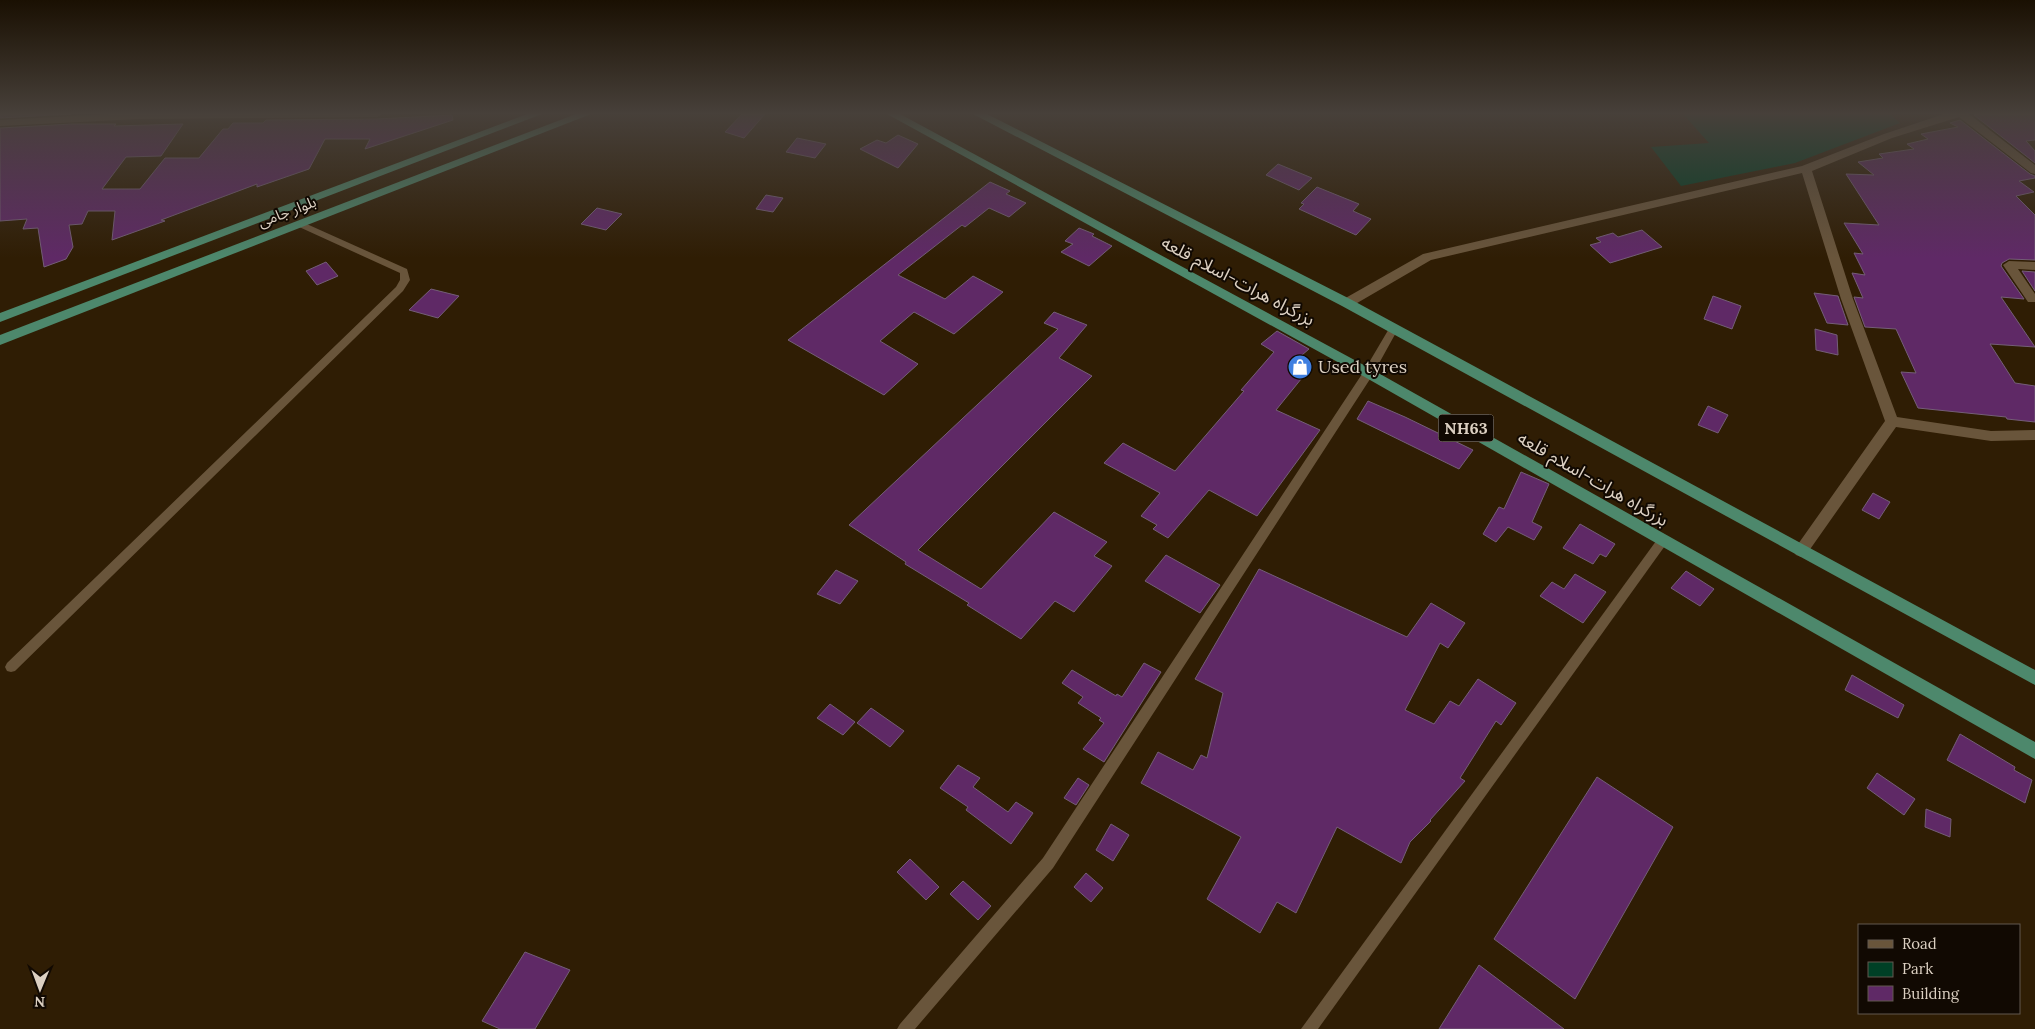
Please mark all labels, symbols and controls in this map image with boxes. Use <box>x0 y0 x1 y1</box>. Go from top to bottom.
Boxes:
street label: بلوار جامی <box>255 192 319 231</box>
street label: بزرگراه هرات-اسلام قلعه <box>1156 230 1319 333</box>
shop icon: Used tyres <box>1287 354 1313 380</box>
place label: Used tyres <box>1318 355 1407 378</box>
road number: NH63 <box>1438 414 1494 442</box>
street label: بزرگراه هرات-اسلام قلعه <box>1512 426 1673 534</box>
legend <box>1858 924 2020 1014</box>
text: Road <box>1902 934 1937 953</box>
text: Park <box>1902 959 1933 978</box>
north arrow <box>15 964 65 1014</box>
text: Building <box>1902 984 1960 1003</box>
text: N <box>34 993 45 1011</box>

